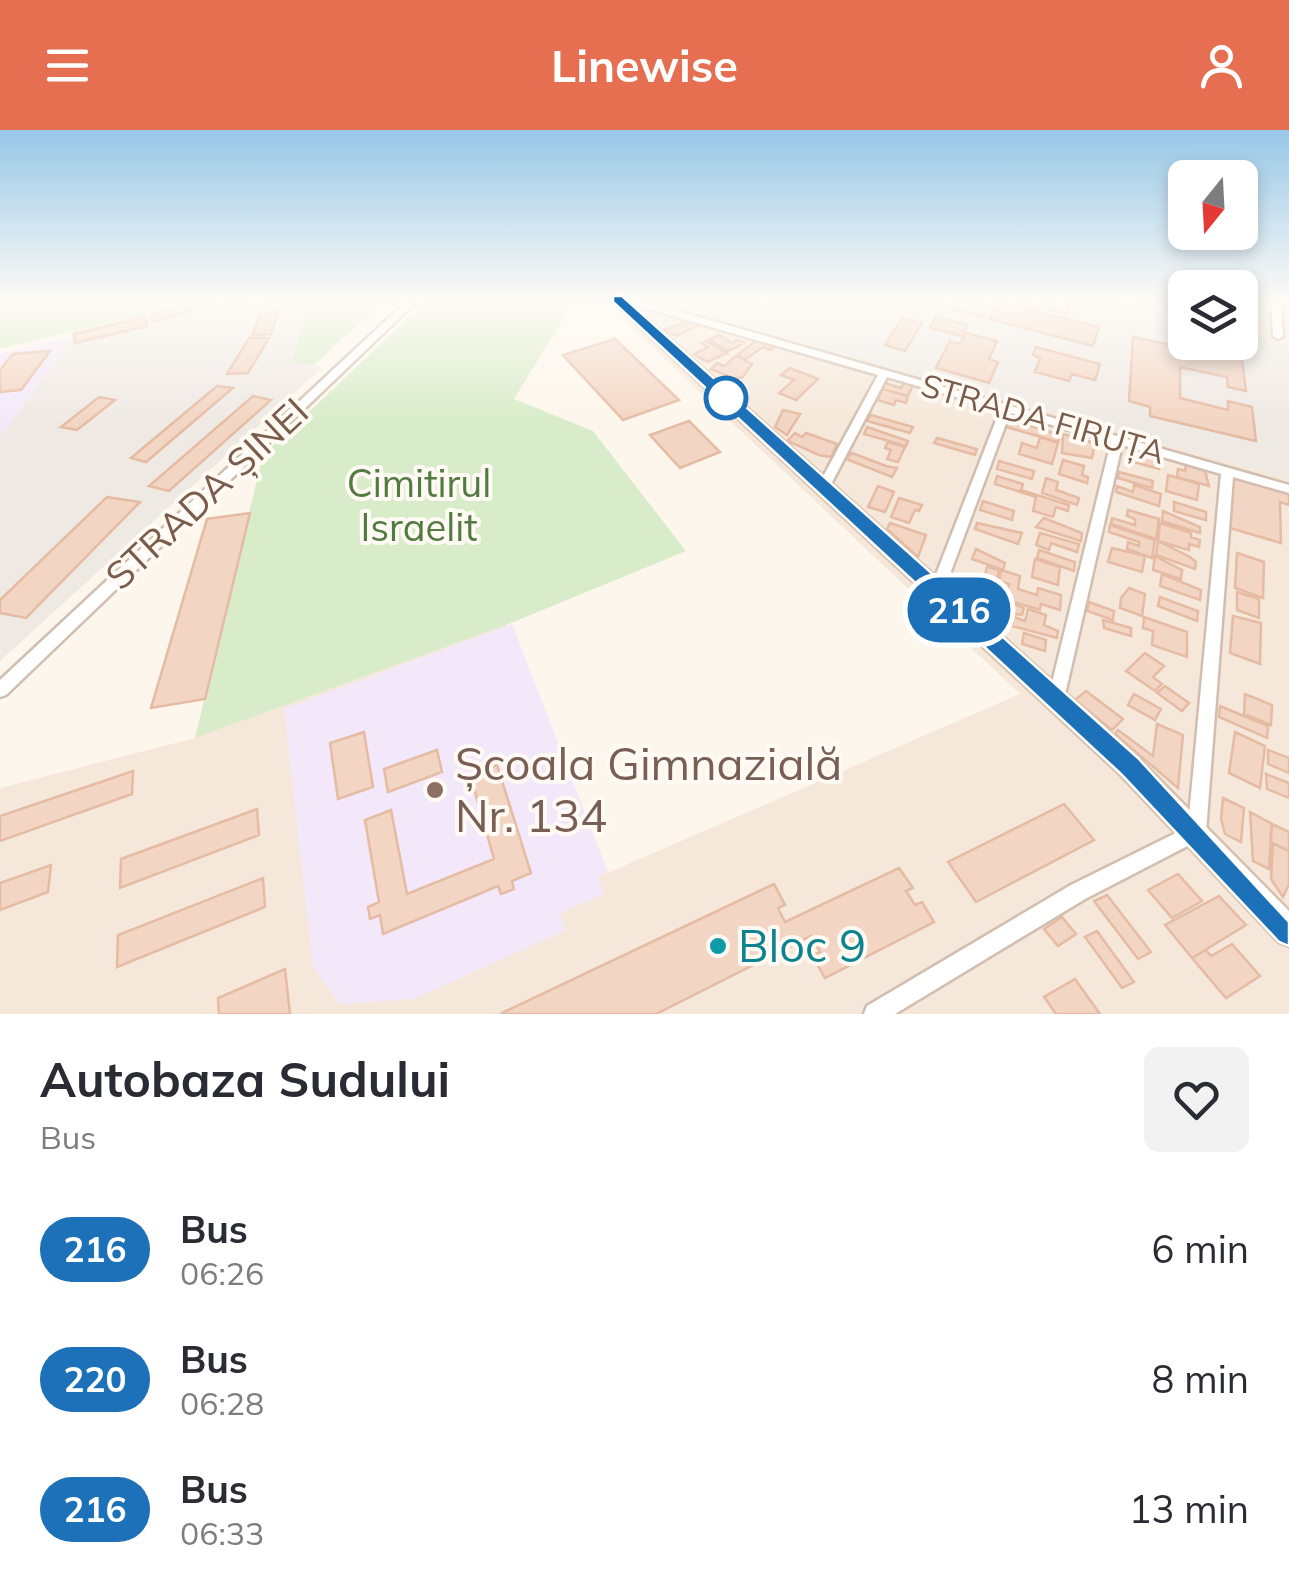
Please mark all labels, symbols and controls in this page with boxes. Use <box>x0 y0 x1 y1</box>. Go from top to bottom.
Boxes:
text: Linewise <box>551 37 738 93</box>
icon: menu <box>40 38 95 93</box>
icon: person <box>1194 38 1249 93</box>
north arrow <box>1168 160 1258 250</box>
map controls <box>1168 160 1258 360</box>
button: layers <box>1168 270 1258 360</box>
street label: STRADA FIRUȚA <box>917 364 1170 473</box>
unlabelled marker <box>705 377 747 419</box>
street label: STRADA ȘINEI <box>95 387 318 600</box>
park label: Cimitirul Israelit <box>347 459 491 551</box>
line badge: 216 <box>902 578 1016 642</box>
text: 216 <box>927 588 991 632</box>
place label: Școala Gimnazială Nr. 134 <box>455 735 842 843</box>
marker: Școala Gimnazială Nr. 134 <box>424 779 446 801</box>
place label: Bloc 9 <box>738 917 866 973</box>
marker: Bloc 9 <box>707 935 729 957</box>
button: heart <box>1144 1047 1249 1152</box>
text: Autobaza Sudului <box>40 1049 450 1109</box>
text: Bus <box>40 1117 96 1157</box>
text: Bus <box>180 1205 248 1253</box>
text: 6 min <box>1152 1225 1249 1273</box>
text: 216 <box>63 1227 127 1271</box>
text: 06:26 <box>180 1253 264 1293</box>
text: Bus <box>180 1335 248 1383</box>
text: 8 min <box>1152 1355 1249 1403</box>
text: 220 <box>63 1357 127 1401</box>
text: 06:28 <box>180 1383 264 1423</box>
text: Bus <box>180 1465 248 1513</box>
text: 13 min <box>1129 1485 1249 1533</box>
text: 216 <box>63 1487 127 1531</box>
text: 06:33 <box>180 1513 264 1553</box>

